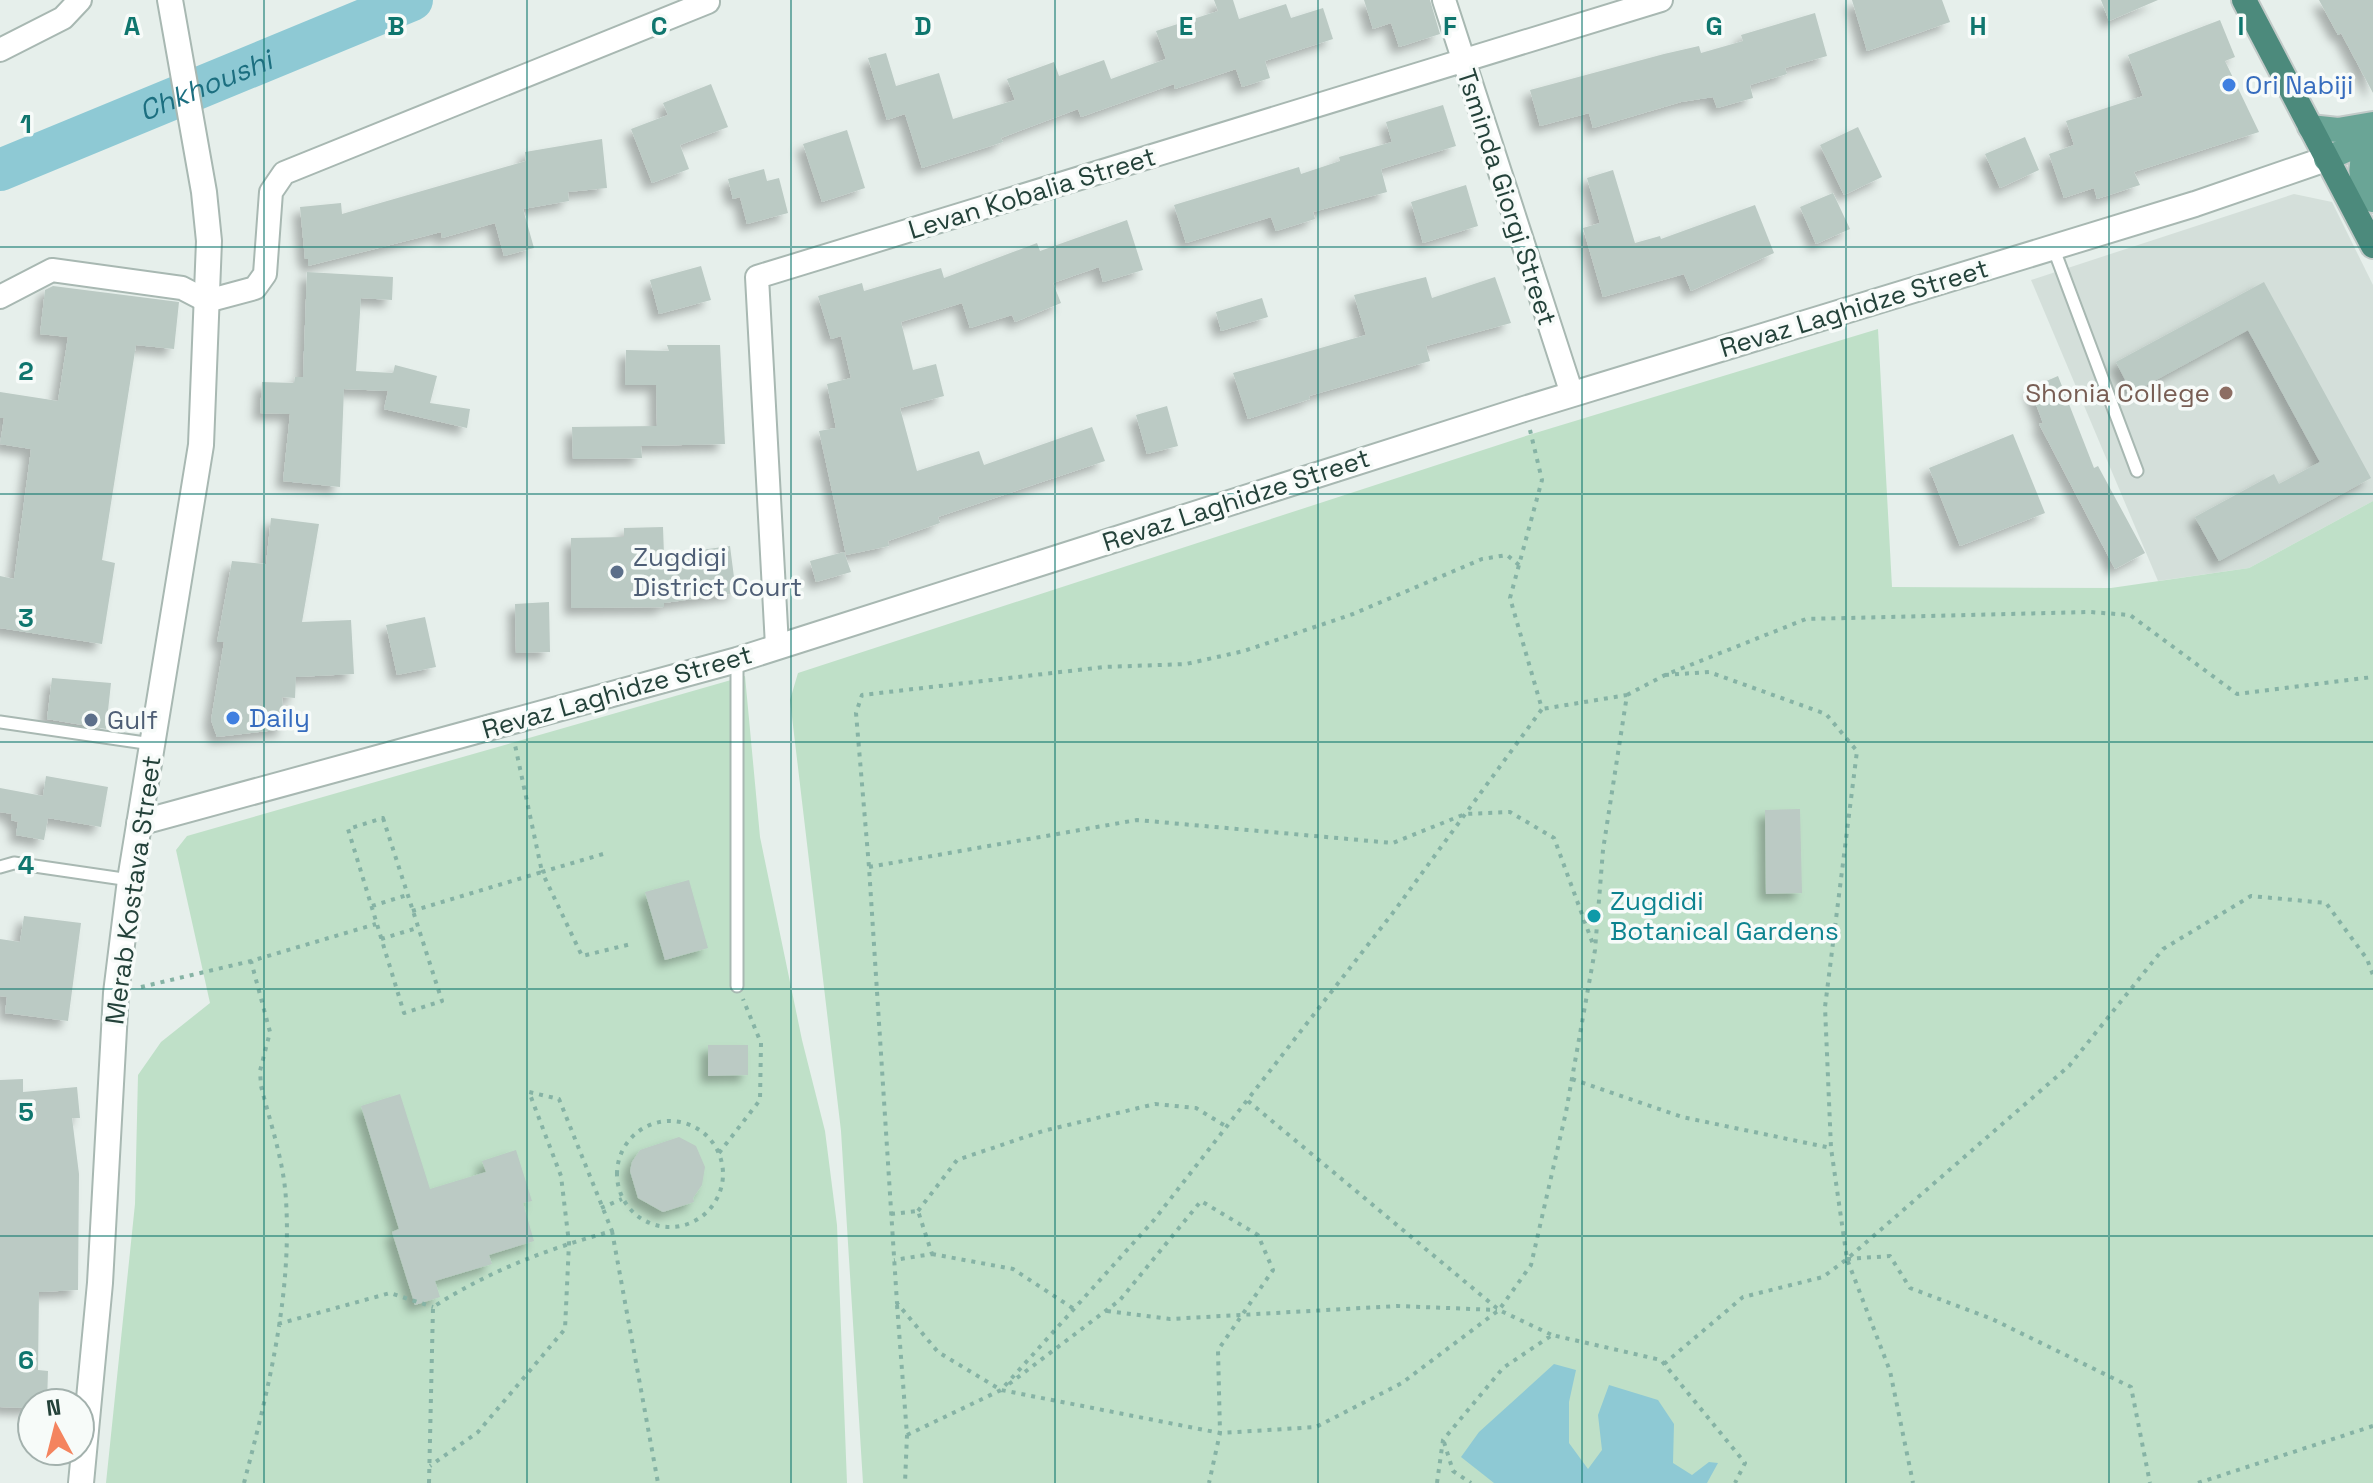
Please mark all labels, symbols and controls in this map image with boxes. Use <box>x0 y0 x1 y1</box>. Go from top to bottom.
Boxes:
text: A <box>124 9 141 43</box>
text: B <box>387 9 405 43</box>
text: C <box>651 9 667 43</box>
text: D <box>914 9 932 43</box>
text: E <box>1179 9 1193 43</box>
text: F <box>1443 9 1457 43</box>
text: G <box>1705 9 1723 43</box>
text: H <box>1969 9 1987 43</box>
text: I <box>2238 9 2244 43</box>
water label: Chkhoushi <box>133 41 280 129</box>
street label: Tsminda Giorgi Street <box>1449 64 1565 330</box>
place label: Ori Nabiji <box>2245 68 2353 102</box>
marker: Ori Nabiji <box>2220 76 2238 94</box>
text: 1 <box>20 107 32 141</box>
street label: Levan Kobalia Street <box>904 139 1160 247</box>
street label: Revaz Laghidze Street <box>1716 251 1992 365</box>
text: 2 <box>18 354 34 388</box>
place label: Shonia College <box>2025 376 2210 410</box>
marker: Shonia College <box>2217 384 2235 402</box>
street label: Revaz Laghidze Street <box>1098 441 1374 559</box>
place label: Zugdigi District Court <box>633 540 802 604</box>
marker: Zugdigi District Court <box>608 563 626 581</box>
text: 3 <box>18 601 34 635</box>
street label: Revaz Laghidze Street <box>478 637 756 747</box>
place label: Daily <box>249 701 310 735</box>
place label: Gulf <box>107 703 158 737</box>
marker: Daily <box>224 709 242 727</box>
marker: Gulf <box>82 711 100 729</box>
street label: Merab Kostava Street <box>97 753 169 1027</box>
text: 4 <box>18 848 34 882</box>
place label: Zugdidi Botanical Gardens <box>1610 884 1839 948</box>
marker: Zugdidi Botanical Gardens <box>1585 907 1603 925</box>
text: 5 <box>18 1095 34 1129</box>
text: 6 <box>18 1343 34 1377</box>
north arrow <box>16 1387 96 1467</box>
text: N <box>45 1392 63 1422</box>

